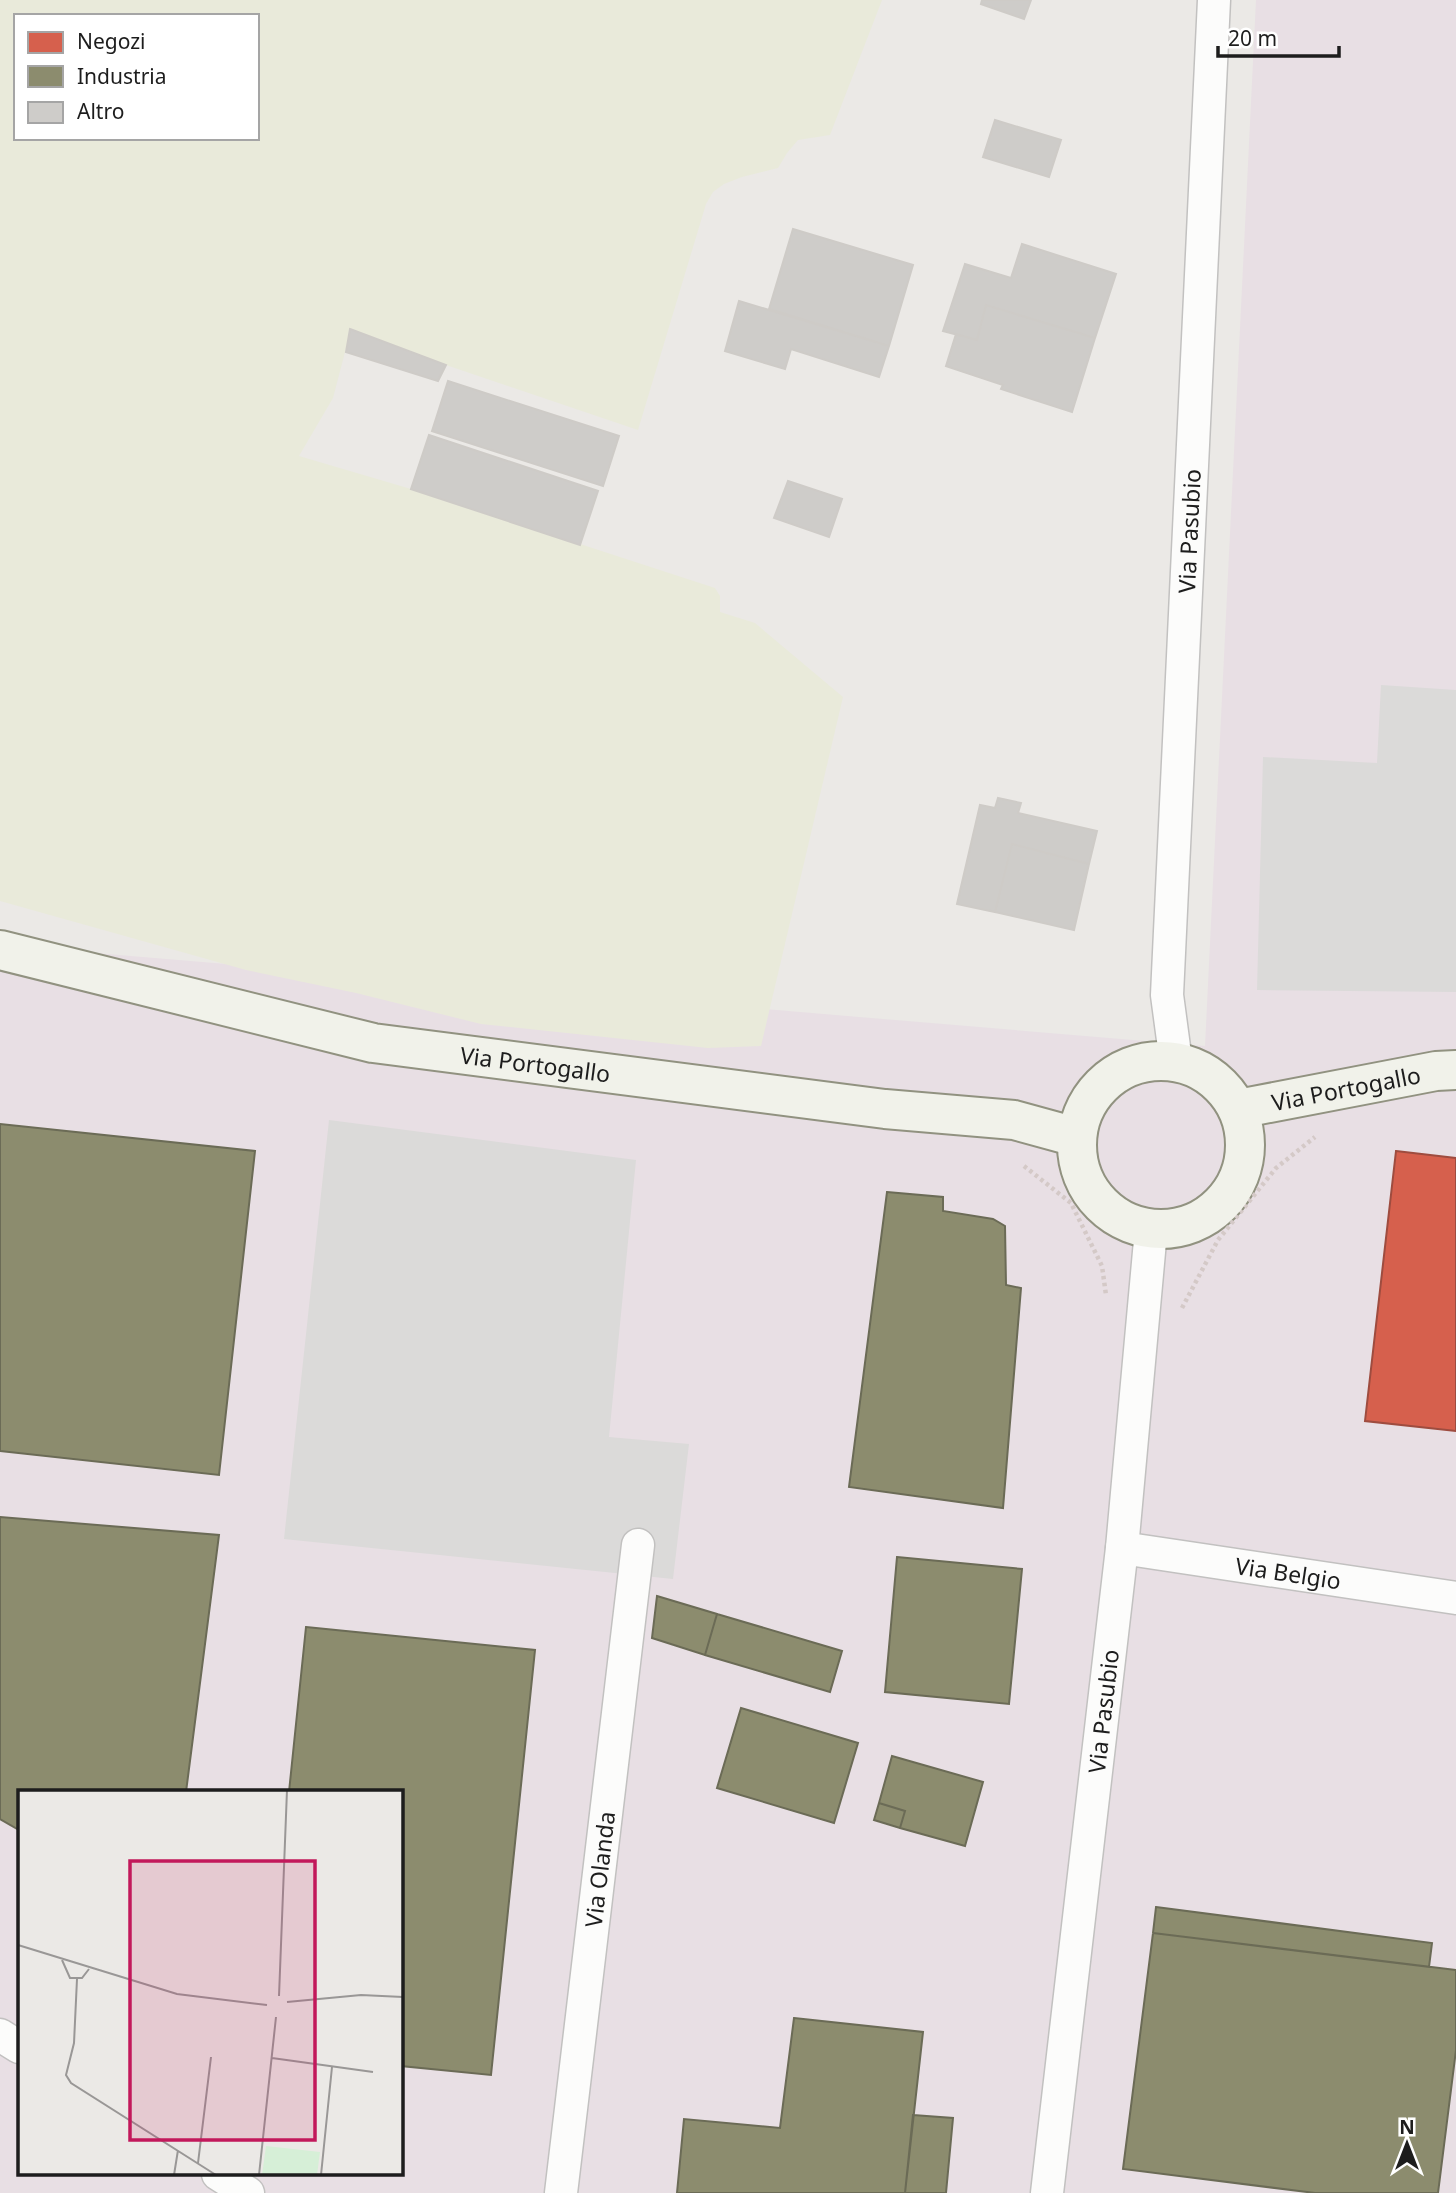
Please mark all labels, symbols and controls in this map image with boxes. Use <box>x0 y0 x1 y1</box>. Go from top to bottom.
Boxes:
legend <box>14 14 259 140</box>
scale bar <box>1218 14 1339 58</box>
text: 20 m <box>1228 24 1277 52</box>
text: Negozi <box>77 27 146 55</box>
text: Industria <box>77 62 167 90</box>
text: Altro <box>77 97 124 125</box>
street label: Via Pasubio <box>1170 468 1208 594</box>
street label: Via Portogallo <box>458 1038 612 1089</box>
street label: Via Portogallo <box>1269 1058 1423 1118</box>
street label: Via Belgio <box>1233 1549 1343 1597</box>
street label: Via Pasubio <box>1080 1647 1126 1775</box>
inset map <box>18 1790 402 2176</box>
street label: Via Olanda <box>577 1809 622 1929</box>
north arrow <box>1372 2109 1442 2179</box>
text: N <box>1399 2114 1415 2140</box>

